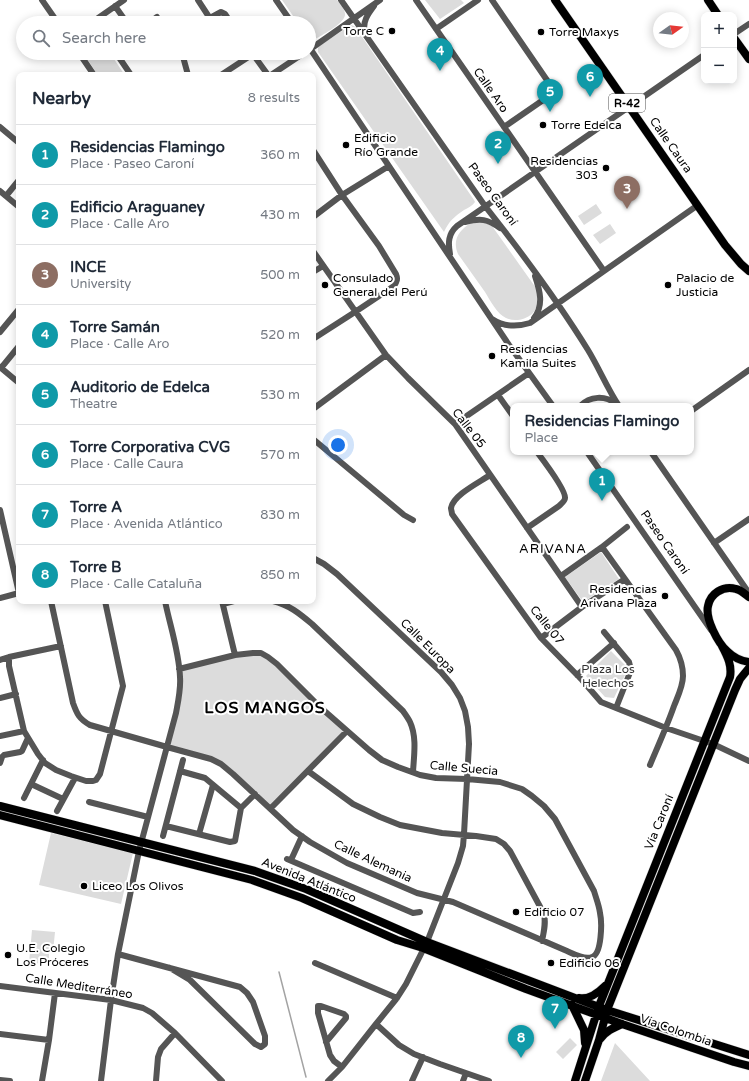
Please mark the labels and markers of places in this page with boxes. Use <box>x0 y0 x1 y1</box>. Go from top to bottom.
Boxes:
place label: Torre C <box>343 24 384 38</box>
place label: Torre Maxys <box>549 25 619 39</box>
marker: Torre C <box>387 26 397 36</box>
marker: Torre Maxys <box>536 27 546 37</box>
pin: 4 <box>427 38 453 71</box>
pin: 6 <box>577 64 603 97</box>
pin: 5 <box>537 79 563 112</box>
place label: Torre Edelca <box>551 118 622 132</box>
marker: Torre Edelca <box>538 120 548 130</box>
place label: Edificio Río Grande <box>354 131 418 159</box>
pin: 2 <box>485 131 511 164</box>
marker: Edificio Río Grande <box>341 140 351 150</box>
place label: Residencias 303 <box>530 154 598 182</box>
marker: Residencias 303 <box>601 163 611 173</box>
pin: 3 <box>614 176 640 209</box>
place label: Consulado General del Perú <box>333 271 428 299</box>
place label: Palacio de Justicia <box>676 271 735 299</box>
marker: Consulado General del Perú <box>320 280 330 290</box>
marker: Palacio de Justicia <box>663 280 673 290</box>
place label: Residencias Kamila Suites <box>500 342 577 370</box>
marker: Residencias Kamila Suites <box>487 351 497 361</box>
pin: 1 <box>589 468 615 501</box>
place label: Residencias Arivana Plaza <box>580 582 657 610</box>
marker: Residencias Arivana Plaza <box>660 591 670 601</box>
place label: Liceo Los Olivos <box>92 879 184 893</box>
marker: Liceo Los Olivos <box>79 881 89 891</box>
place label: Edificio 07 <box>524 905 585 919</box>
marker: Edificio 07 <box>511 907 521 917</box>
place label: U.E. Colegio Los Próceres <box>16 941 89 969</box>
marker: U.E. Colegio Los Próceres <box>3 950 13 960</box>
place label: Edificio 06 <box>559 956 620 970</box>
marker: Edificio 06 <box>546 958 556 968</box>
pin: 7 <box>542 996 568 1029</box>
pin: 8 <box>508 1025 534 1058</box>

